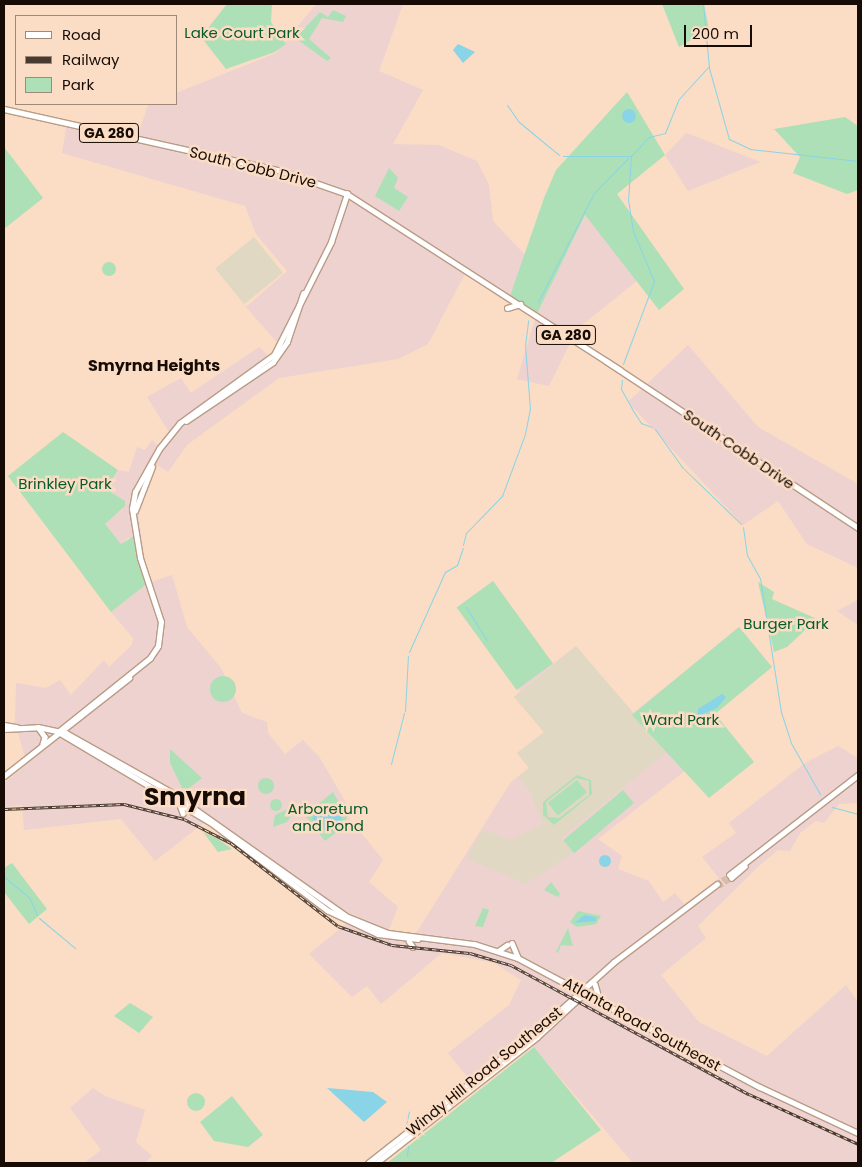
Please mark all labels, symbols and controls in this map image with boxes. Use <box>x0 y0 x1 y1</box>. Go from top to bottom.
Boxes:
legend <box>15 15 178 105</box>
scale bar <box>687 15 754 47</box>
text: 200 m <box>692 23 739 44</box>
text: Road <box>62 24 101 45</box>
park label: Lake Court Park <box>184 24 300 42</box>
text: Railway <box>62 49 120 70</box>
text: Park <box>62 74 94 95</box>
road number: GA 280 <box>78 122 140 144</box>
street label: South Cobb Drive <box>188 143 318 191</box>
road number: GA 280 <box>535 324 597 346</box>
district label: Smyrna Heights <box>88 356 220 376</box>
street label: South Cobb Drive <box>680 405 798 493</box>
park label: Brinkley Park <box>18 475 112 493</box>
park label: Burger Park <box>743 615 829 633</box>
park label: Ward Park <box>643 711 719 729</box>
district label: Smyrna <box>144 782 246 812</box>
park label: Arboretum and Pond <box>288 799 368 834</box>
street label: Atlanta Road Southeast <box>560 973 724 1075</box>
street label: Windy Hill Road Southeast <box>403 1003 565 1139</box>

